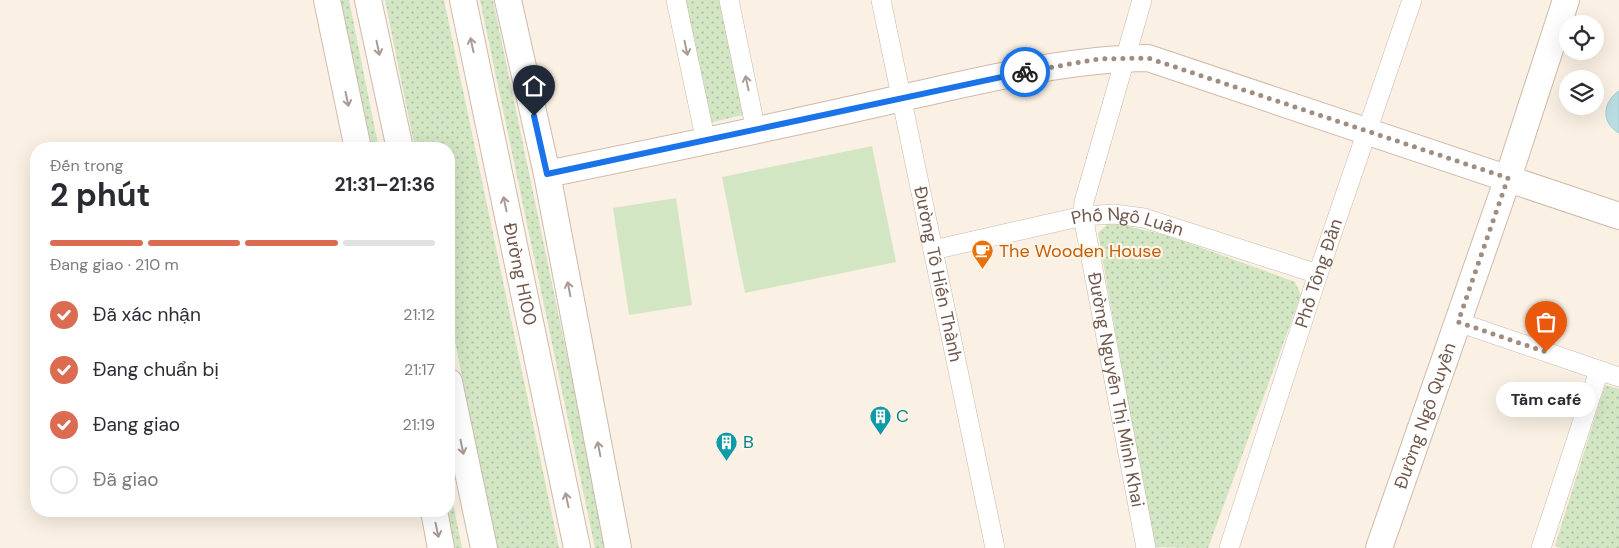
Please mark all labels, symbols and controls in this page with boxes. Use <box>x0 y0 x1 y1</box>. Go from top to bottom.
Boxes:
map controls <box>1559 15 1604 115</box>
button: locate <box>1559 15 1604 60</box>
one-way arrow <box>467 37 476 53</box>
one-way arrow <box>374 39 383 55</box>
one-way arrow <box>682 39 691 55</box>
courier <box>1000 47 1050 97</box>
icon: bike <box>1011 58 1039 86</box>
pin <box>513 65 555 116</box>
button: layers <box>1559 70 1604 115</box>
icon: home <box>520 72 548 100</box>
one-way arrow <box>741 76 751 92</box>
one-way arrow <box>343 91 353 107</box>
text: Đến trong <box>50 155 123 176</box>
text: 21:31–21:36 <box>335 172 435 197</box>
text: 2 phút <box>50 174 150 216</box>
street label: Đường Tô Hiến Thành <box>908 184 968 364</box>
one-way arrow <box>500 197 509 213</box>
street label: Phố Ngô Luân <box>1069 202 1187 242</box>
street label: Phố Tông Đản <box>1289 215 1348 331</box>
street label: Đường H100 <box>498 221 542 328</box>
cafe icon: The Wooden House <box>971 239 995 270</box>
place label: The Wooden House <box>999 239 1161 263</box>
text: Đang giao · 210 m <box>50 254 179 275</box>
street label: Đường Nguyễn Thị Minh Khai <box>1082 270 1150 509</box>
one-way arrow <box>563 281 573 297</box>
icon: check <box>50 301 78 329</box>
pin <box>1525 301 1567 352</box>
text: Đã xác nhận <box>93 302 201 327</box>
text: 21:12 <box>403 304 435 325</box>
icon: bag <box>1532 308 1560 336</box>
street label: Đường Ngô Quyền <box>1388 339 1462 492</box>
icon: check <box>50 356 78 384</box>
text: Đang chuẩn bị <box>93 357 219 382</box>
text: 21:17 <box>404 359 435 380</box>
callout: Tằm café <box>1496 382 1596 417</box>
text: Tằm café <box>1511 389 1581 410</box>
building icon: C <box>868 404 892 435</box>
place label: C <box>896 404 909 428</box>
icon: check <box>50 411 78 439</box>
text: Đang giao <box>93 412 180 437</box>
text: 21:19 <box>403 414 435 435</box>
building icon: B <box>715 430 739 461</box>
place label: B <box>743 430 754 454</box>
one-way arrow <box>458 438 468 454</box>
one-way arrow <box>594 441 604 457</box>
text: Đã giao <box>93 467 159 492</box>
one-way arrow <box>562 493 571 509</box>
one-way arrow <box>433 521 443 537</box>

